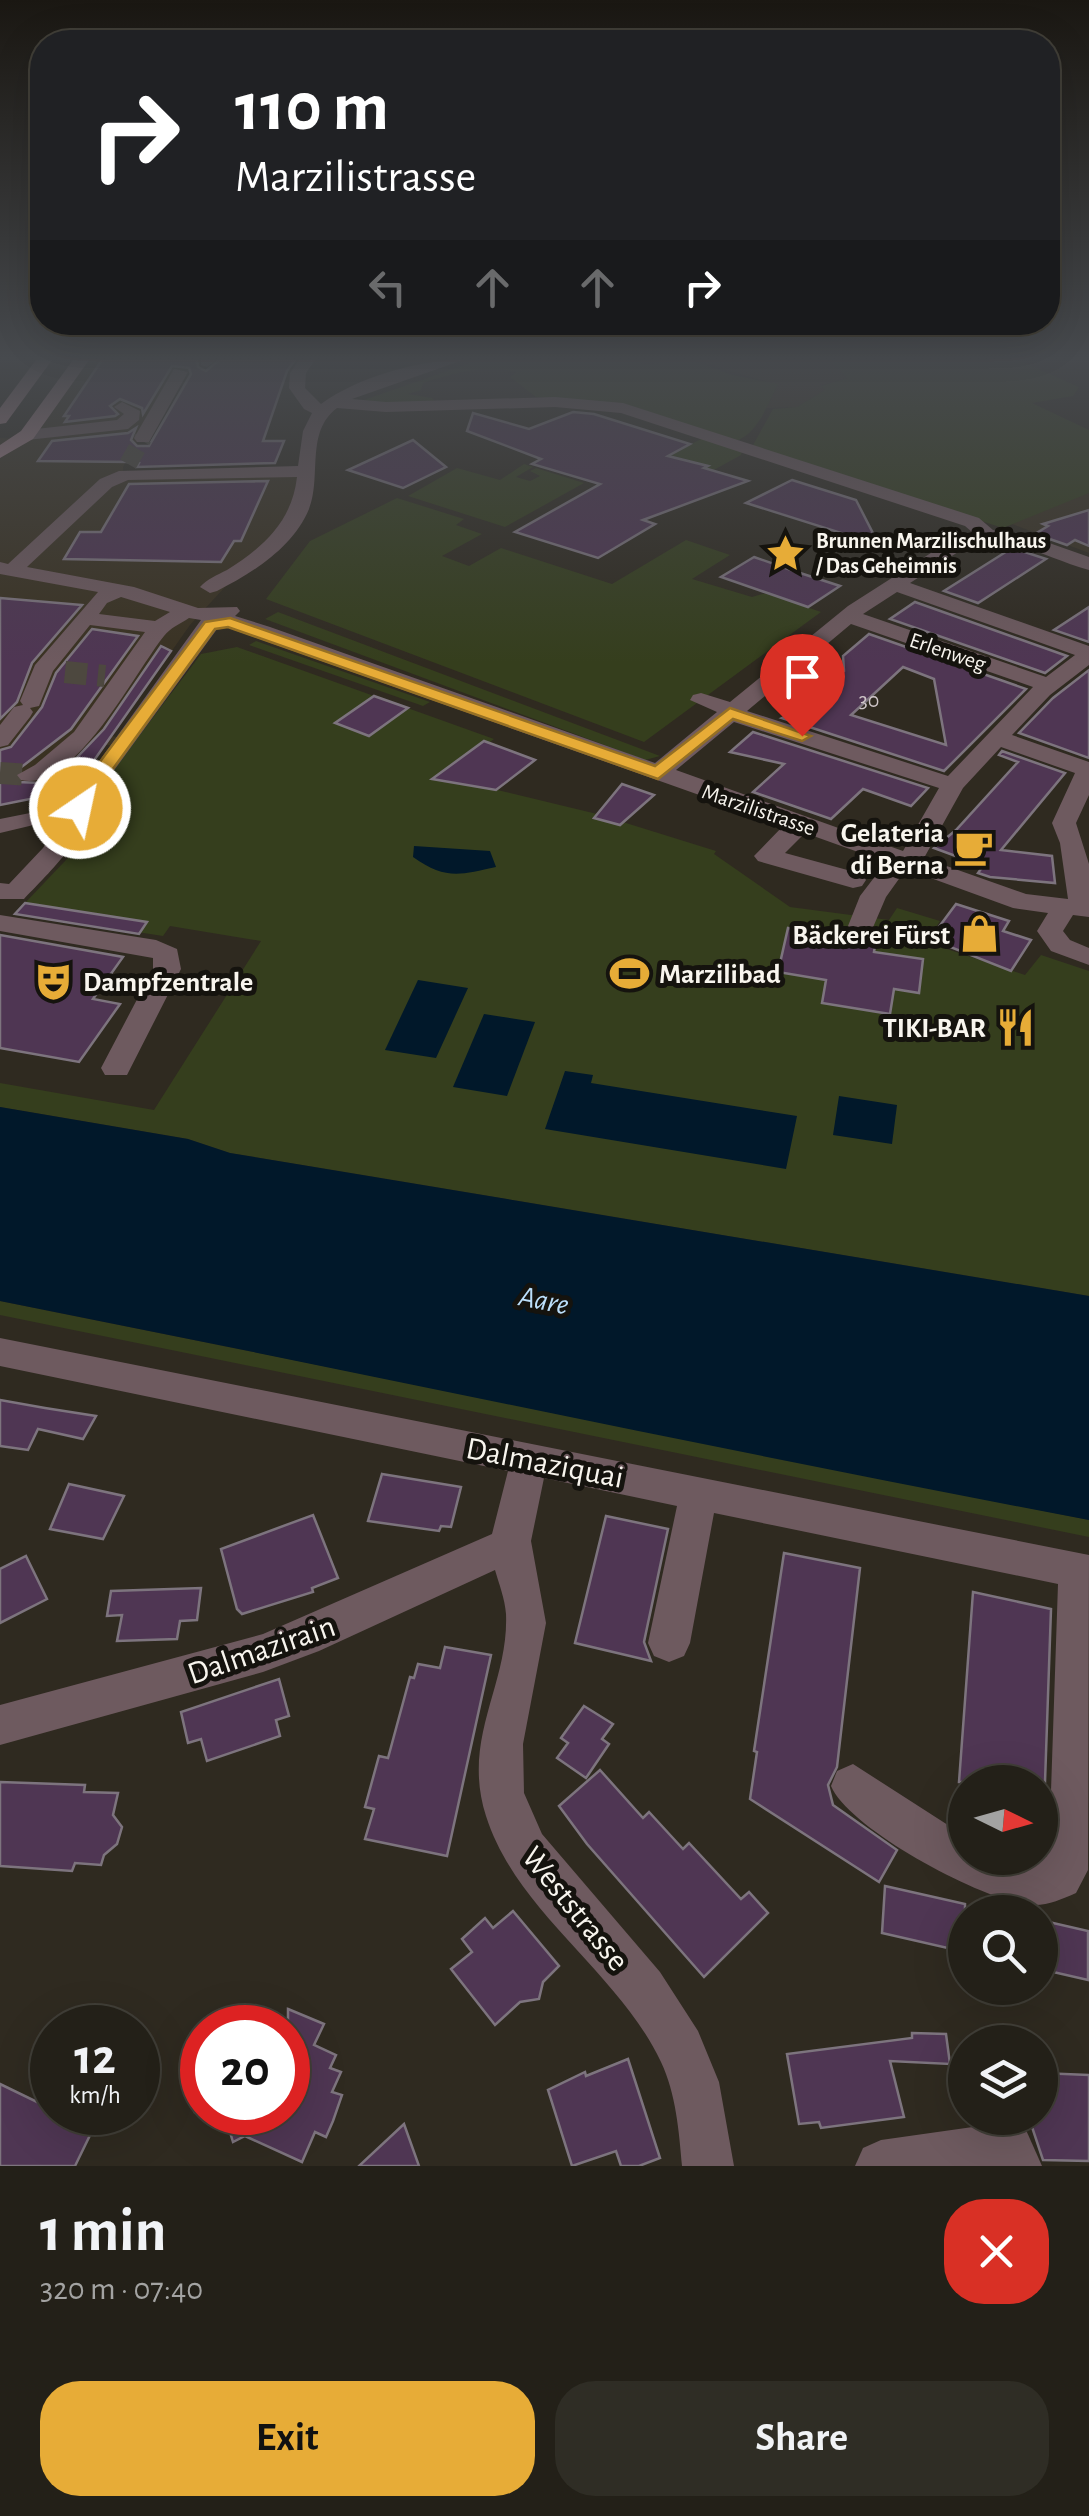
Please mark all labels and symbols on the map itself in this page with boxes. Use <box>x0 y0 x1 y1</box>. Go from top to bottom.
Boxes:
place label: Brunnen Marzilischulhaus / Das Geheimnis <box>815 530 1046 577</box>
place icon: Brunnen Marzilischulhaus / Das Geheimnis <box>765 532 807 574</box>
street label: Erlenweg <box>907 629 989 675</box>
pin <box>760 634 845 737</box>
house number: 30 <box>859 689 879 711</box>
position arrow <box>28 756 132 860</box>
street label: Marzilistrasse <box>699 780 818 840</box>
place label: Gelateria di Berna <box>841 820 944 880</box>
cafe icon: Gelateria di Berna <box>953 827 995 869</box>
shop icon: Bäckerei Fürst <box>959 913 1001 955</box>
place label: Bäckerei Fürst <box>792 922 951 950</box>
sports icon: Marzilibad <box>608 952 650 994</box>
theatre icon: Dampfzentrale <box>32 960 74 1002</box>
place label: Marzilibad <box>659 961 781 989</box>
place label: Dampfzentrale <box>83 969 253 997</box>
restaurant icon: TIKI-BAR <box>995 1006 1037 1048</box>
place label: TIKI-BAR <box>883 1015 986 1043</box>
water label: Aare <box>515 1281 571 1320</box>
street label: Dalmaziquai <box>463 1432 626 1494</box>
street label: Dalmazirain <box>183 1610 339 1690</box>
north arrow <box>948 1765 1058 1875</box>
street label: Weststrasse <box>516 1841 635 1977</box>
speed limit sign: 20 <box>180 2005 310 2135</box>

